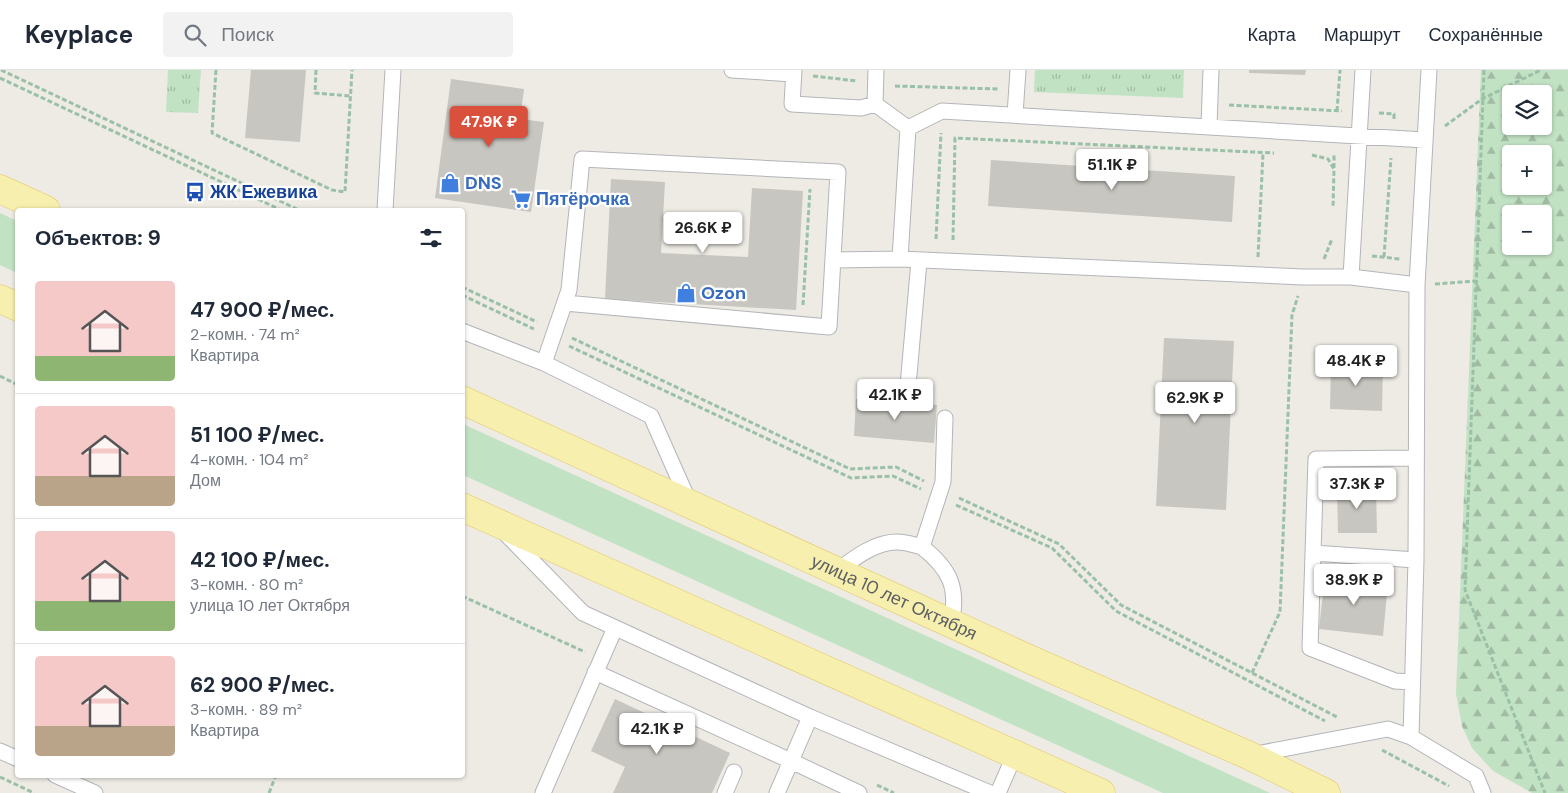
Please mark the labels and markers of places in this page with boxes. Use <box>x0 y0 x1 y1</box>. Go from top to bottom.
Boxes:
pin: 47.9K ₽ <box>443 106 535 148</box>
pin: 51.1K ₽ <box>1066 148 1158 191</box>
place label: DNS <box>465 171 502 195</box>
shop icon: DNS <box>439 172 461 194</box>
place label: ЖК Ежевика <box>209 180 318 204</box>
bus stop icon: ЖК Ежевика <box>184 181 206 203</box>
place label: Пятёрочка <box>536 187 630 211</box>
supermarket icon: Пятёрочка <box>510 188 532 210</box>
pin: 26.6K ₽ <box>657 212 749 254</box>
place label: Ozon <box>701 281 746 305</box>
shop icon: Ozon <box>675 282 697 304</box>
pin: 48.4K ₽ <box>1310 344 1402 387</box>
pin: 42.1K ₽ <box>849 378 941 421</box>
pin: 62.9K ₽ <box>1149 382 1241 424</box>
pin: 37.3K ₽ <box>1311 468 1403 510</box>
pin: 38.9K ₽ <box>1308 564 1400 606</box>
pin: 42.1K ₽ <box>611 712 703 755</box>

